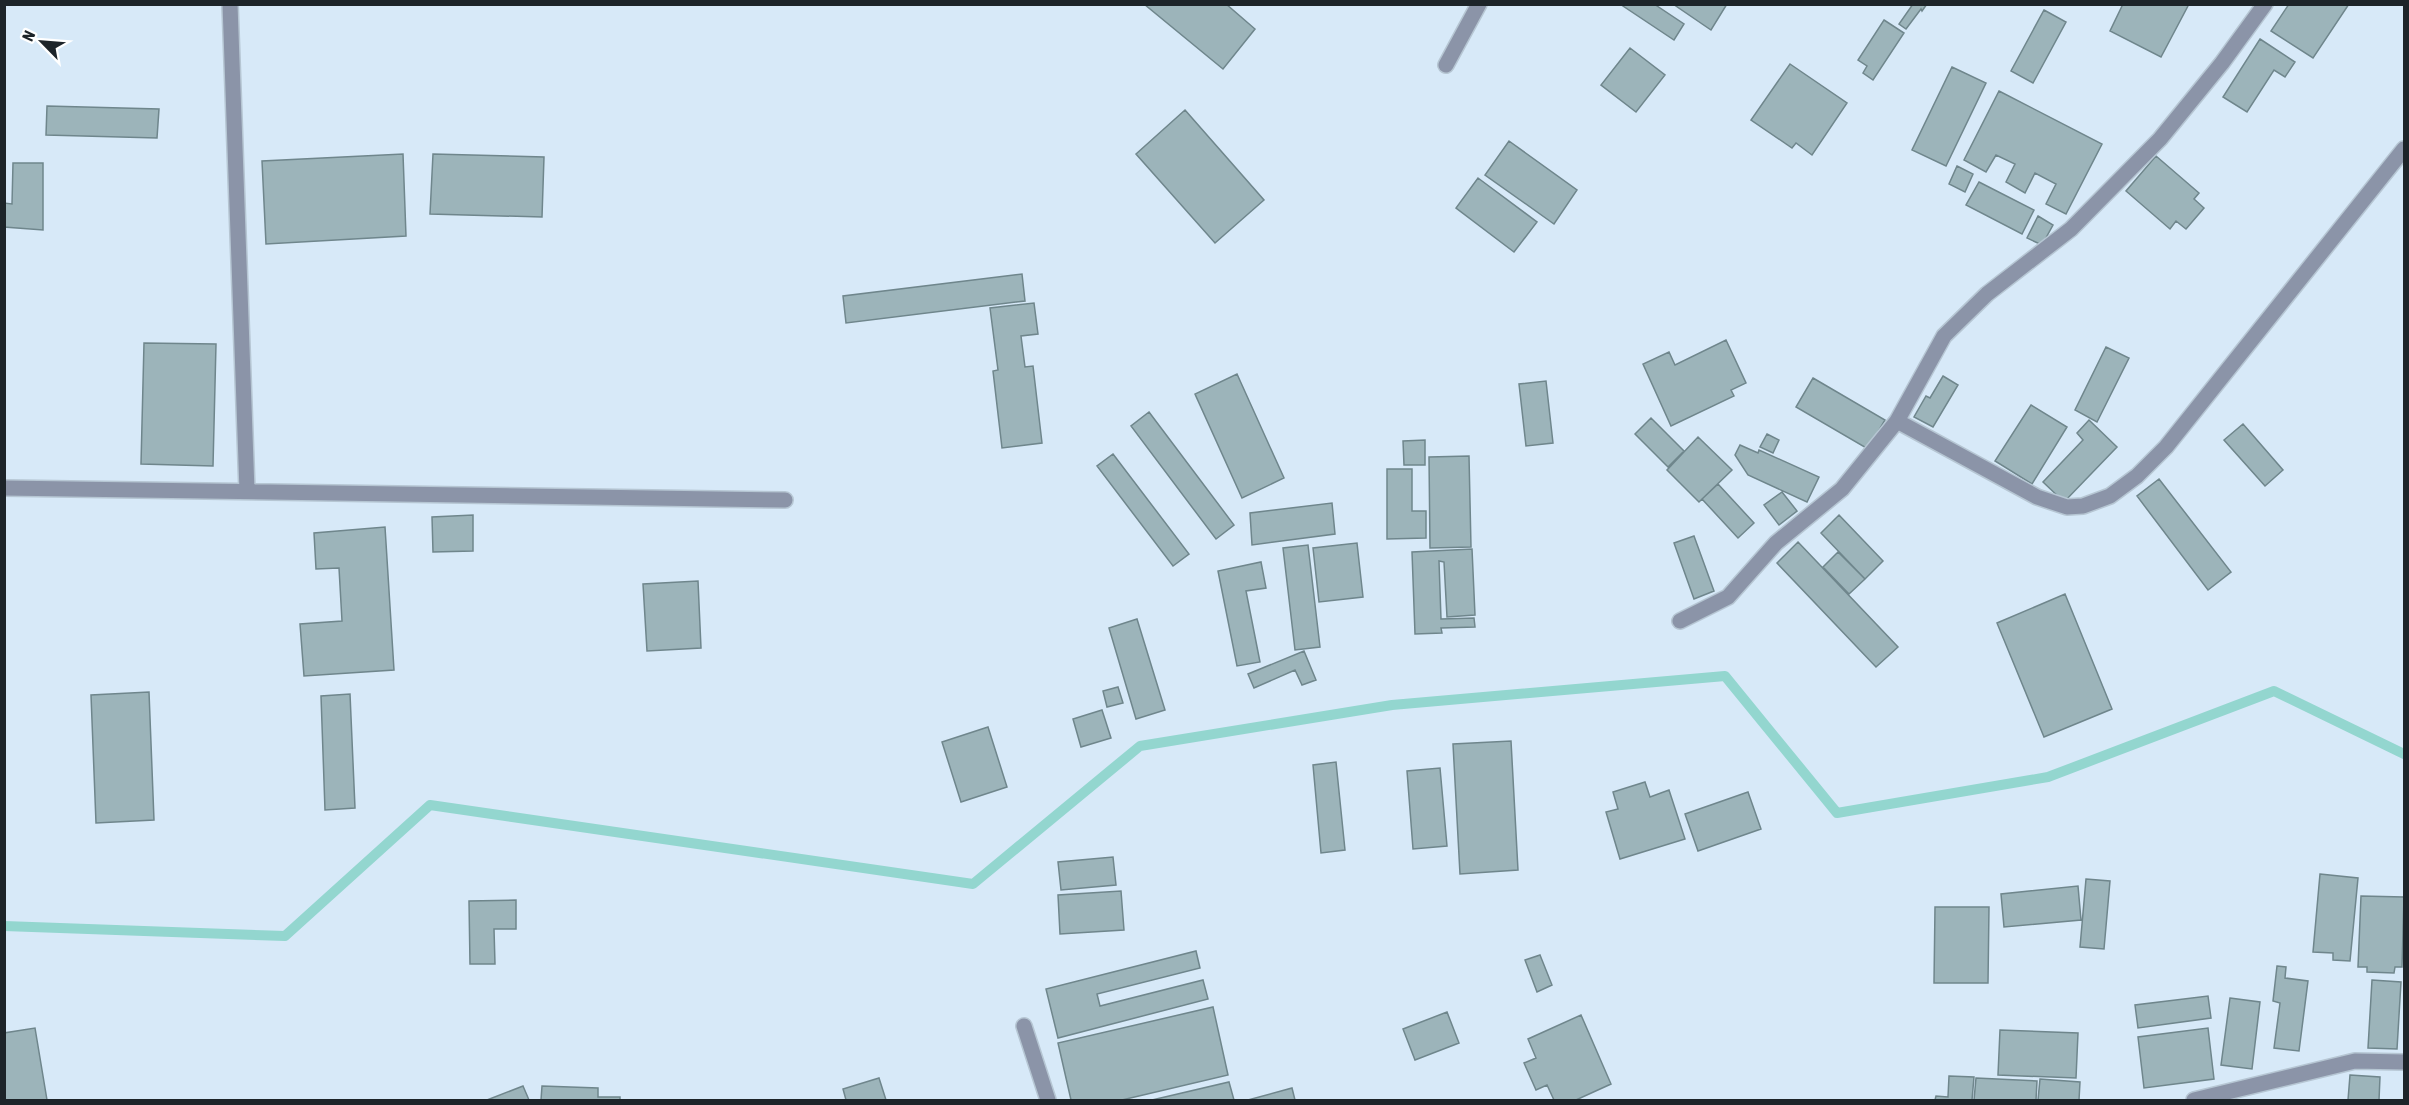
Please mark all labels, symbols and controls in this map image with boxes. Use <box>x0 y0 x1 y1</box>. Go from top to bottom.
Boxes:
north arrow <box>12 12 72 72</box>
text: N <box>18 28 39 44</box>

